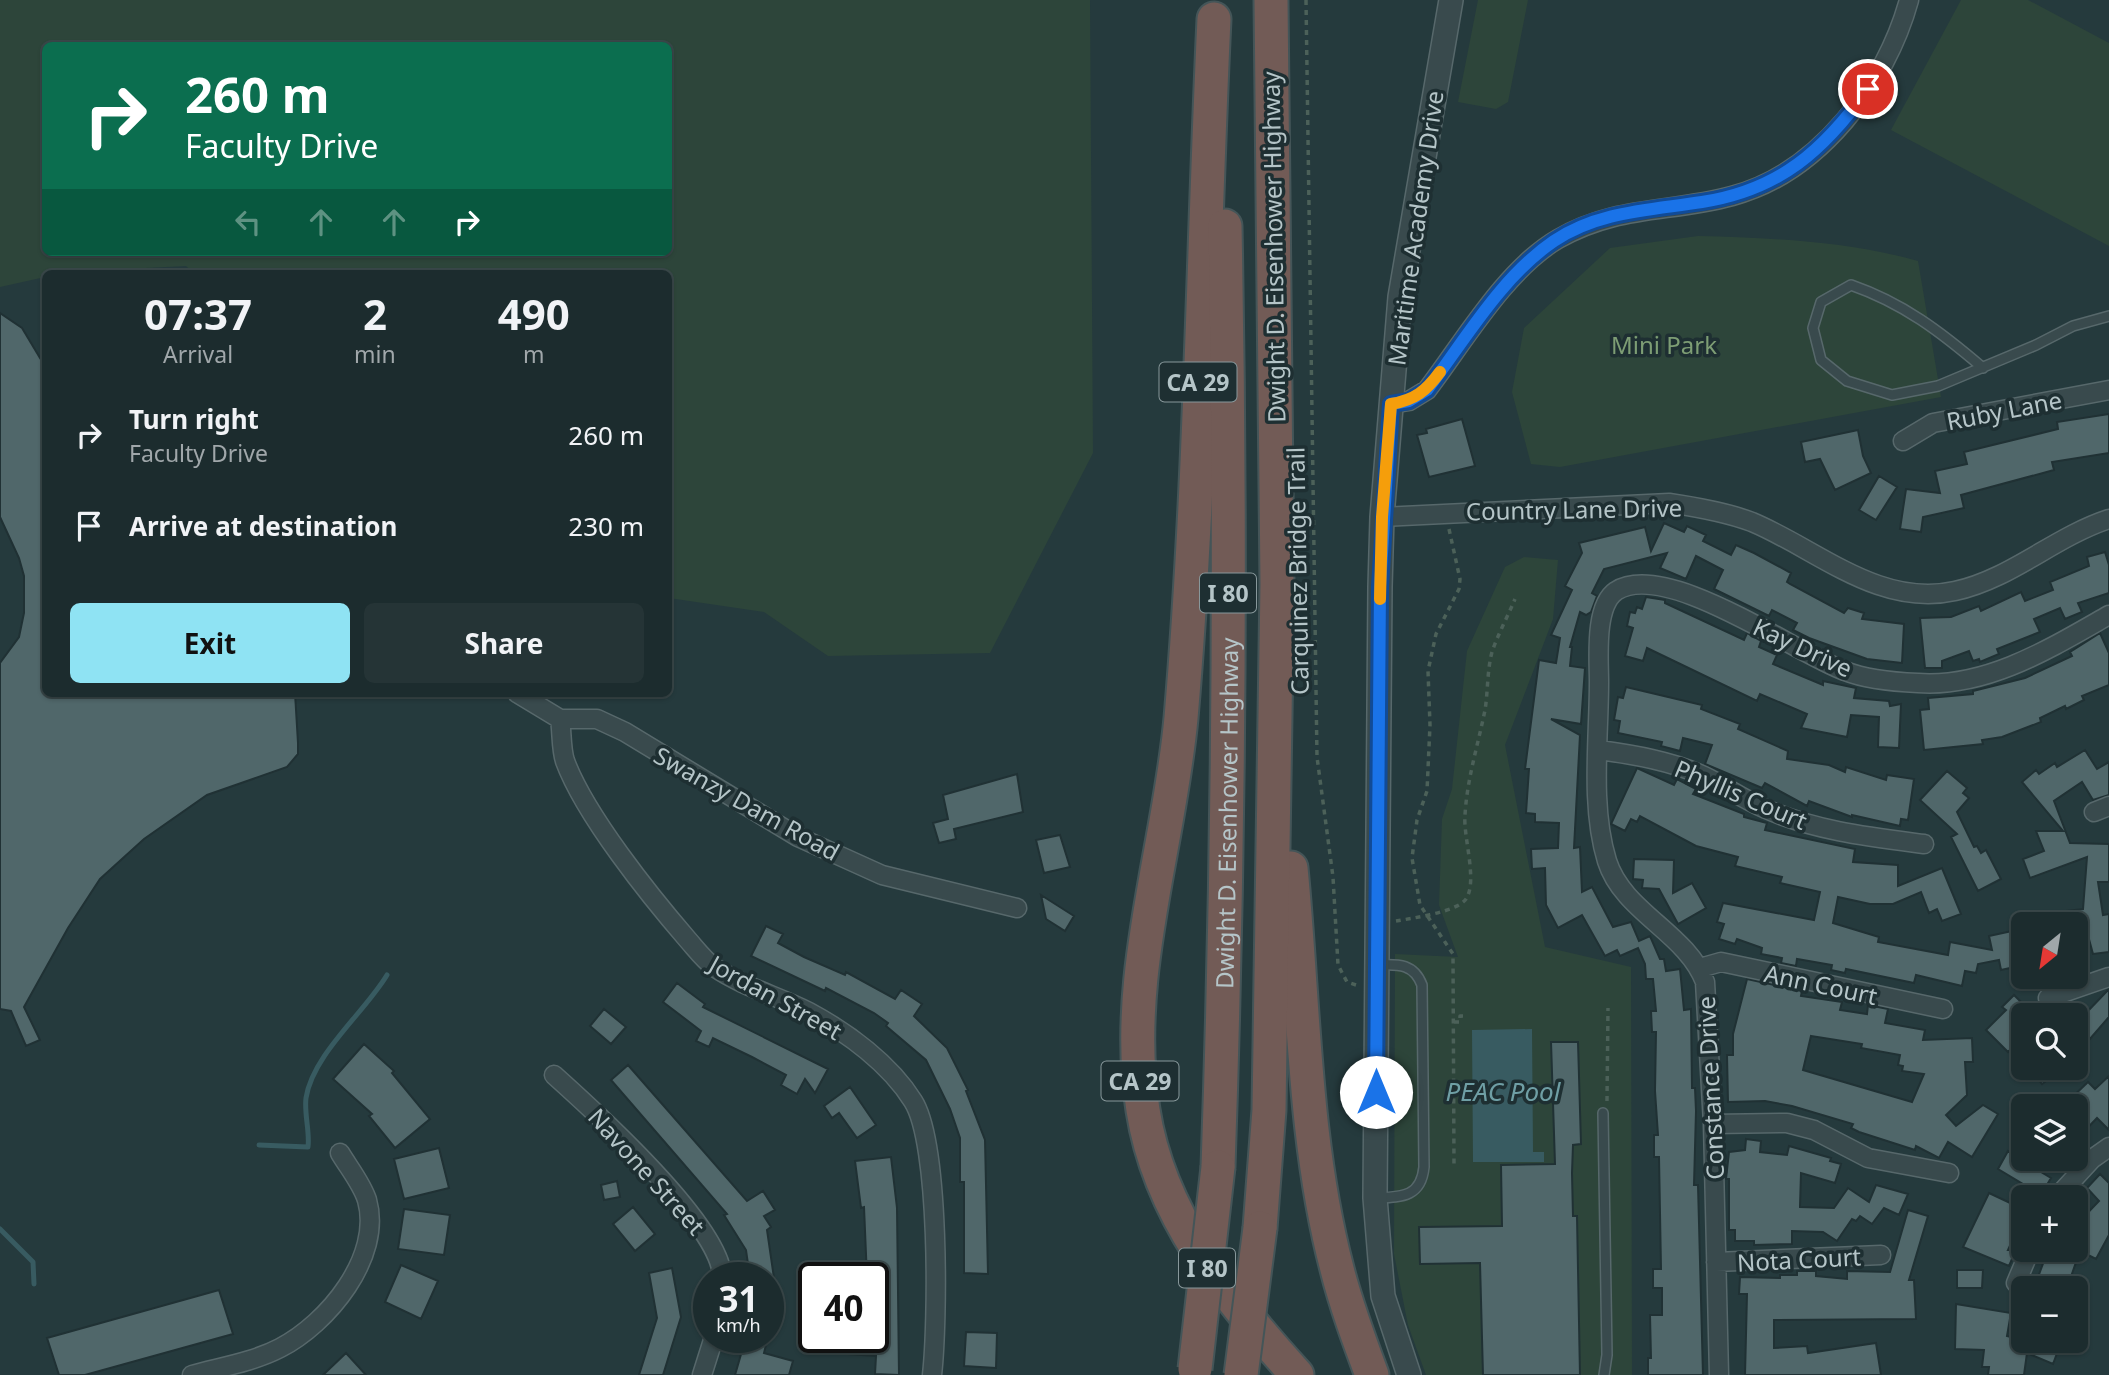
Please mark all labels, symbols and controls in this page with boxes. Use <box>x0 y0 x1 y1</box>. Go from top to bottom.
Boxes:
pin <box>1838 59 1898 119</box>
text: 260 m <box>185 61 330 127</box>
icon: right <box>70 70 161 161</box>
street label: Dwight D. Eisenhower Highway <box>1253 70 1293 423</box>
icon: arrive <box>1849 70 1887 108</box>
street label: Maritime Academy Drive <box>1379 88 1451 368</box>
text: Faculty Drive <box>185 124 378 167</box>
icon: left <box>229 203 267 241</box>
icon: ahead <box>302 203 340 241</box>
icon: ahead <box>375 203 413 241</box>
icon: right <box>448 203 486 241</box>
text: 07:37 <box>144 285 252 342</box>
text: 2 <box>363 285 387 342</box>
text: 490 <box>498 285 570 342</box>
park label: Mini Park <box>1611 328 1717 361</box>
text: Arrival <box>163 338 233 370</box>
text: min <box>354 338 396 370</box>
text: m <box>523 338 545 370</box>
road number: CA 29 <box>1160 362 1236 402</box>
street label: Ruby Lane <box>1943 383 2065 437</box>
text: Turn right <box>129 401 259 437</box>
icon: right <box>70 416 108 454</box>
text: 260 m <box>568 417 644 453</box>
text: Faculty Drive <box>129 437 268 469</box>
street label: Carquinez Bridge Trail <box>1278 447 1316 695</box>
street label: Country Lane Drive <box>1466 491 1682 527</box>
icon: arrive <box>70 507 108 545</box>
text: Arrive at destination <box>129 508 398 544</box>
text: 230 m <box>568 508 644 544</box>
road number: I 80 <box>1200 573 1256 612</box>
button: Exit <box>70 603 350 683</box>
button: Share <box>364 603 644 683</box>
street label: Kay Drive <box>1748 610 1858 684</box>
street label: Dwight D. Eisenhower Highway <box>1207 637 1245 989</box>
street label: Swanzy Dam Road <box>648 738 846 868</box>
street label: Phyllis Court <box>1670 751 1813 837</box>
north arrow <box>2011 912 2088 989</box>
map controls <box>2011 912 2088 1353</box>
street label: Jordan Street <box>702 946 848 1047</box>
street label: Ann Court <box>1762 956 1881 1012</box>
street label: Constance Drive <box>1689 995 1731 1181</box>
button: search <box>2011 1003 2088 1080</box>
position arrow <box>1339 1055 1413 1129</box>
road number: CA 29 <box>1102 1062 1178 1100</box>
water label: PEAC Pool <box>1446 1073 1562 1109</box>
button: layers <box>2011 1094 2088 1171</box>
street label: Navone Street <box>581 1100 713 1242</box>
button: + <box>2011 1185 2088 1262</box>
street label: Nota Court <box>1736 1239 1862 1279</box>
road number: I 80 <box>1179 1248 1235 1288</box>
speed limit sign: 40 <box>798 1262 889 1353</box>
text: 31 <box>718 1275 759 1322</box>
button: − <box>2011 1276 2088 1353</box>
text: km/h <box>716 1313 761 1337</box>

